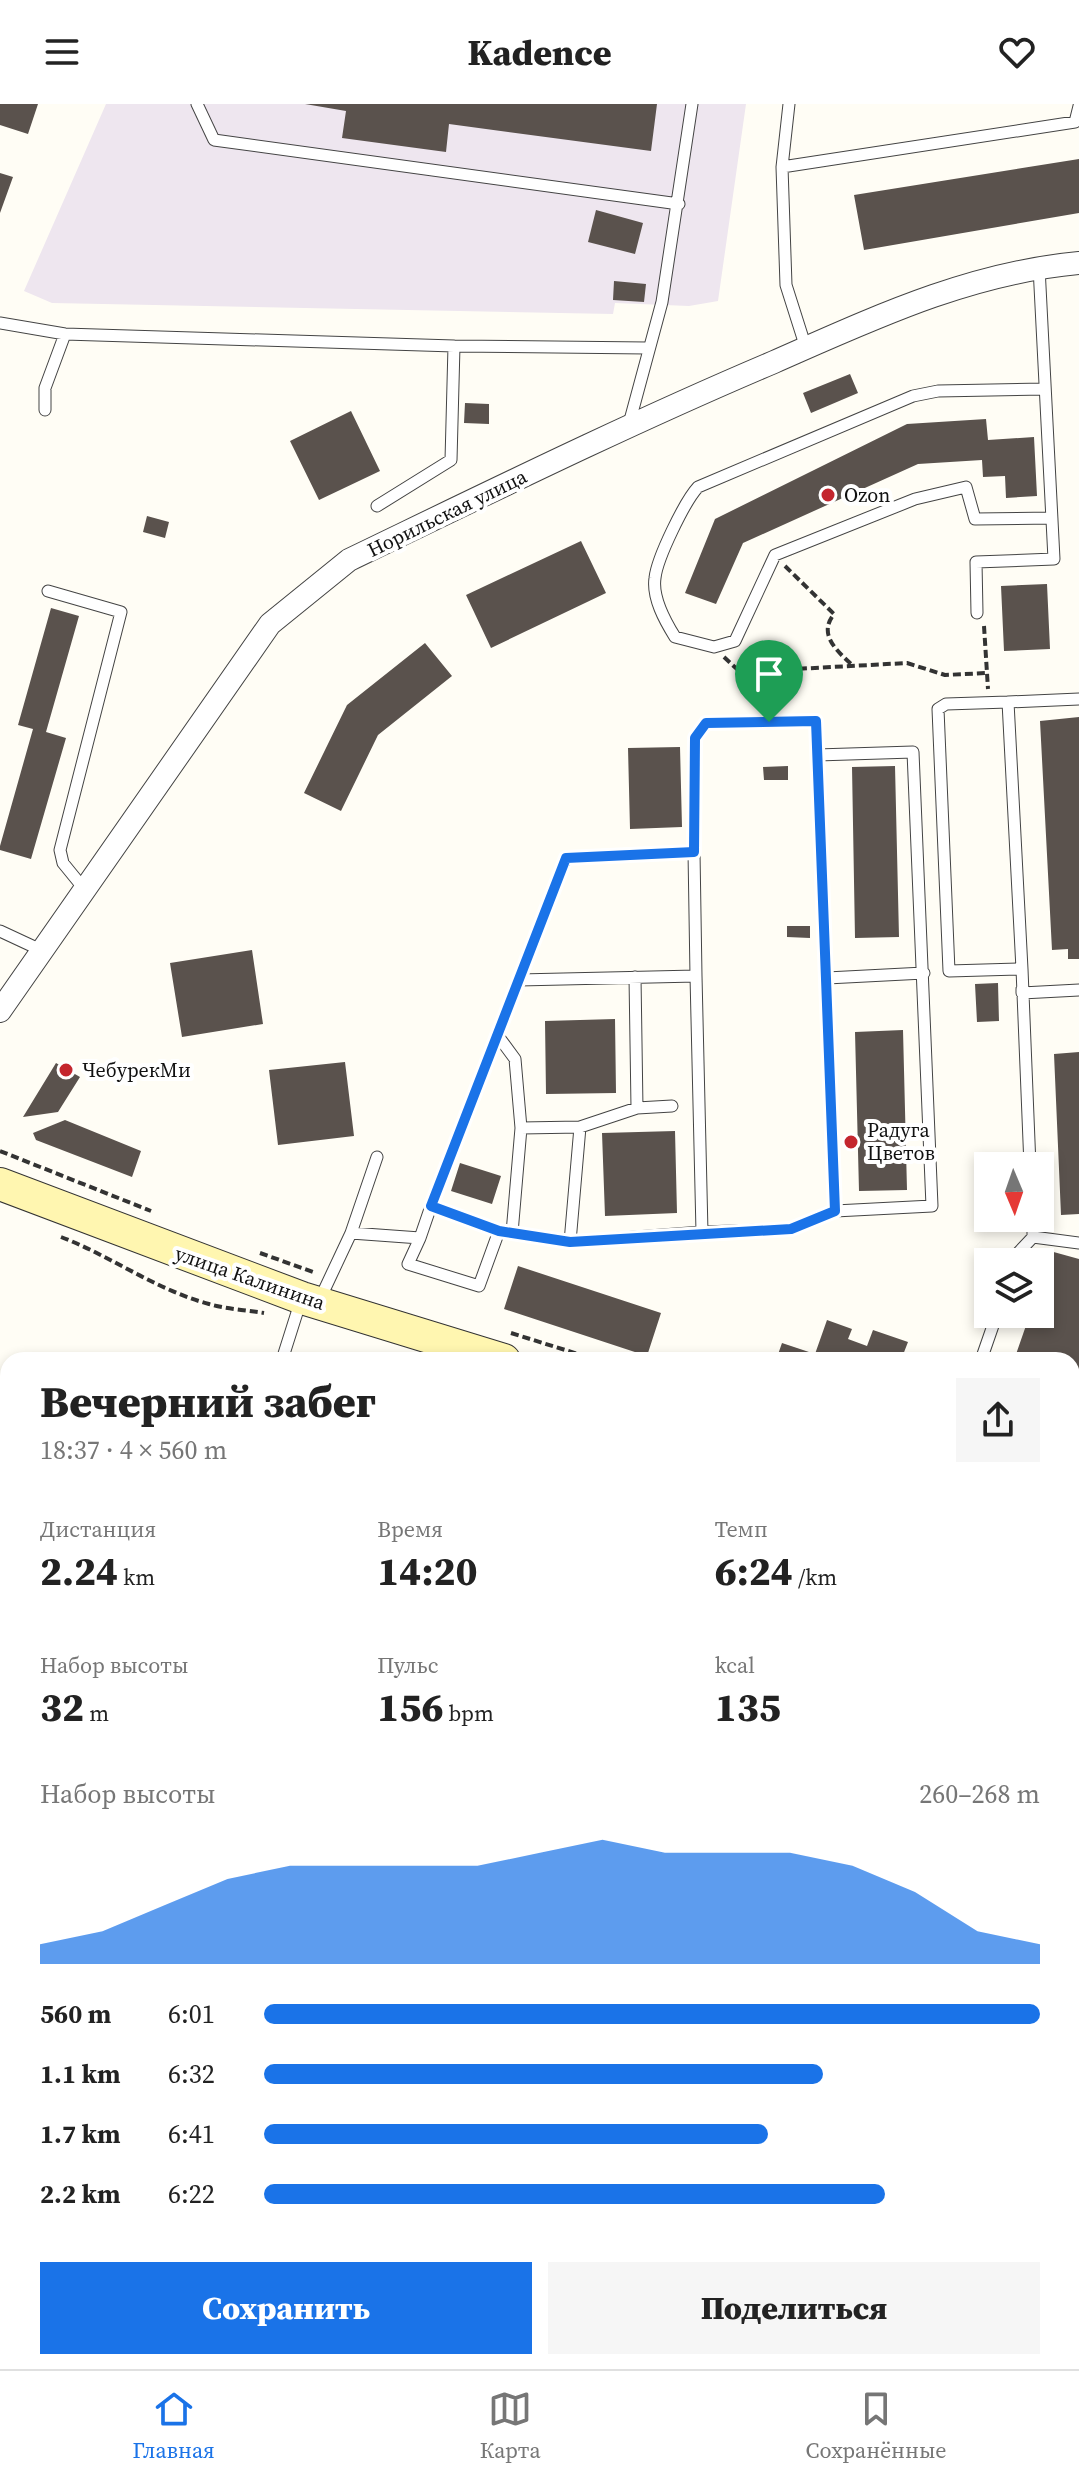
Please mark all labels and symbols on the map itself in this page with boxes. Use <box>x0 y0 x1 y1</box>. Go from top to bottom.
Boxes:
street label: Норильская улица <box>362 462 532 564</box>
place label: Ozon <box>844 481 890 509</box>
marker: Ozon <box>819 486 837 504</box>
pin <box>735 640 803 722</box>
place label: ЧебурекМи <box>82 1056 191 1084</box>
marker: ЧебурекМи <box>57 1061 75 1079</box>
place label: Радуга Цветов <box>867 1116 935 1167</box>
marker: Радуга Цветов <box>842 1133 860 1151</box>
north arrow <box>974 1152 1054 1232</box>
street label: улица Калинина <box>171 1239 330 1317</box>

